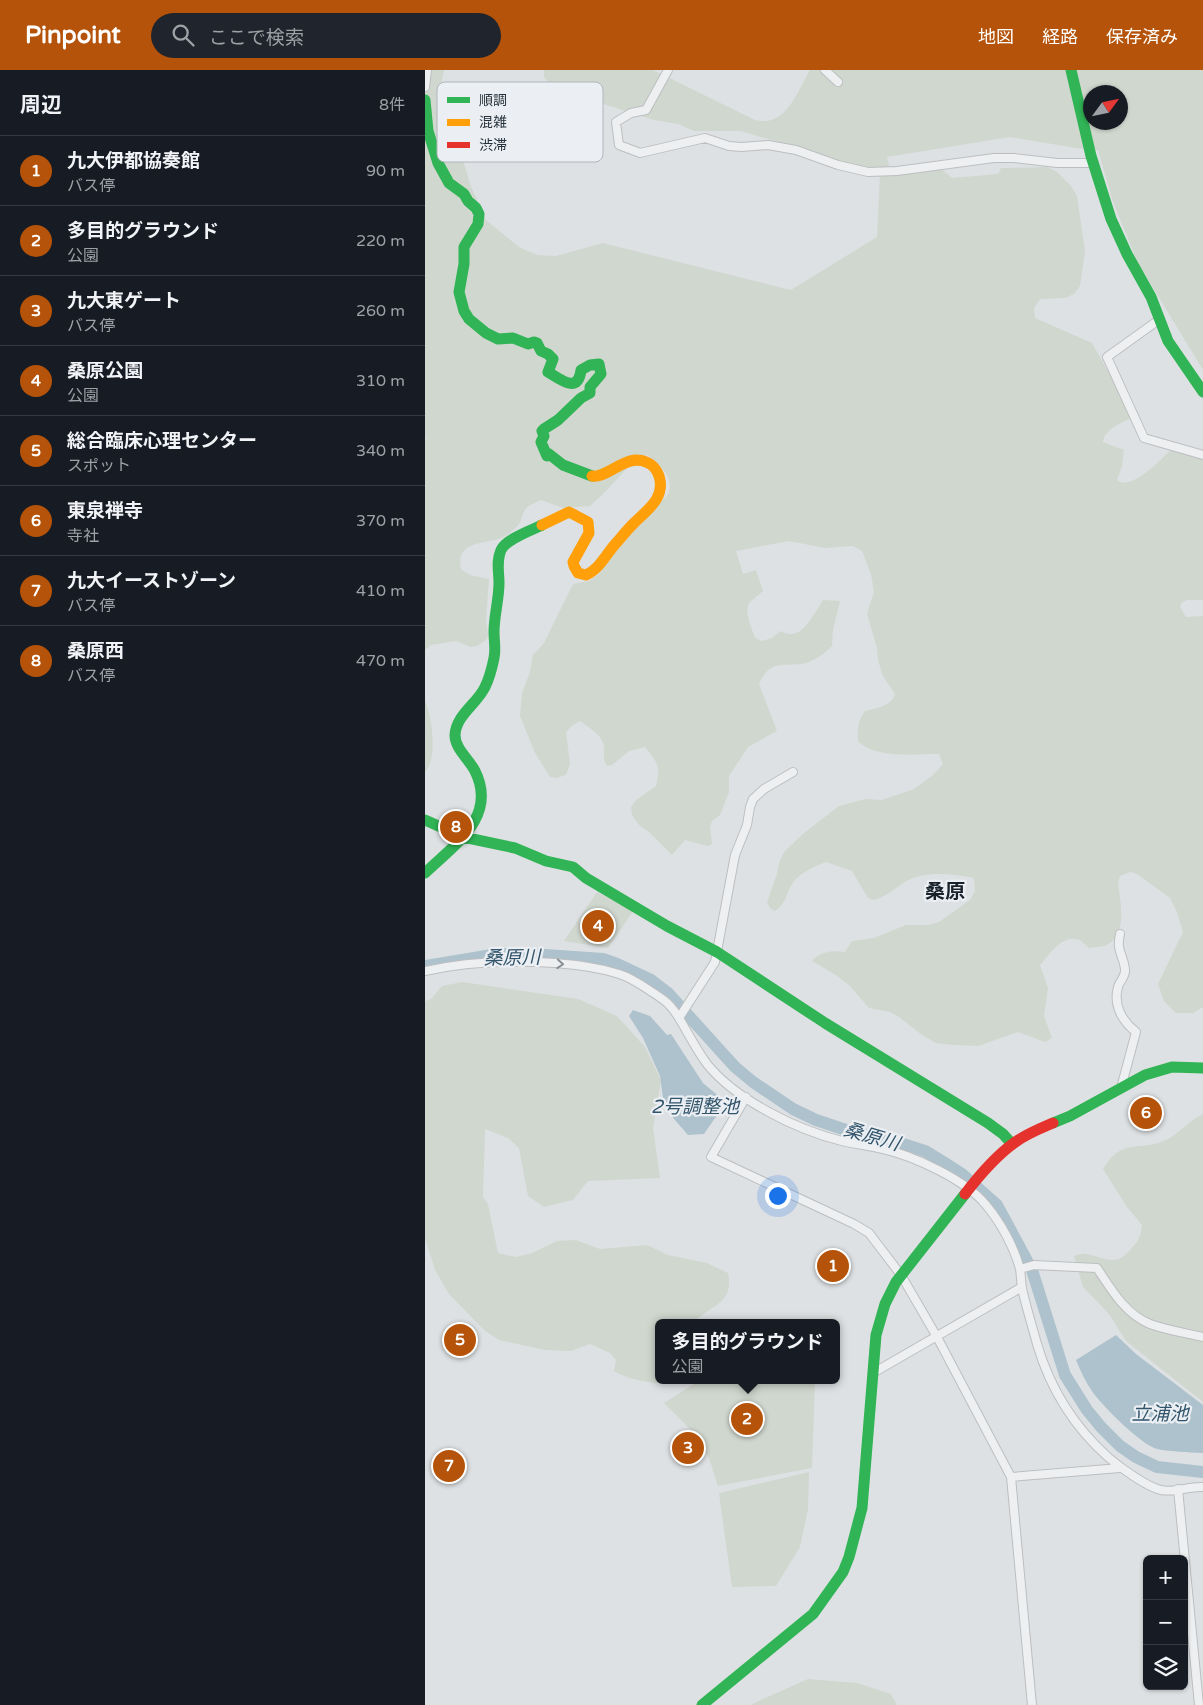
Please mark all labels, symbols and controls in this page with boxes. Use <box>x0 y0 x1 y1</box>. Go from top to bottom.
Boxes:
search box <box>151 13 501 58</box>
text: Pinpoint <box>25 21 121 50</box>
icon: search <box>169 21 197 49</box>
text: 地図 <box>978 26 1014 48</box>
text: 経路 <box>1042 26 1078 48</box>
text: 保存済み <box>1106 26 1178 48</box>
text: ここで検索 <box>209 27 304 49</box>
legend <box>437 82 603 162</box>
north arrow <box>1083 85 1128 130</box>
text: 順調 <box>479 92 507 109</box>
text: 周辺 <box>20 93 62 118</box>
text: 8件 <box>379 95 405 115</box>
text: 混雑 <box>479 114 507 131</box>
text: 渋滞 <box>479 137 507 154</box>
text: 九大伊都協奏館 <box>67 150 200 172</box>
text: 1 <box>31 161 41 181</box>
text: 90 m <box>366 161 405 181</box>
text: バス停 <box>67 176 115 196</box>
text: 多目的グラウンド <box>67 220 219 242</box>
text: 2 <box>31 231 41 251</box>
text: 220 m <box>356 231 405 251</box>
text: 公園 <box>67 246 99 266</box>
text: 九大東ゲート <box>67 290 181 312</box>
text: 3 <box>31 301 41 321</box>
text: 260 m <box>356 301 405 321</box>
text: バス停 <box>67 316 115 336</box>
text: 桑原公園 <box>67 360 143 382</box>
text: 4 <box>31 371 41 391</box>
text: 310 m <box>356 371 405 391</box>
text: 公園 <box>67 386 99 406</box>
text: 総合臨床心理センター <box>67 430 257 452</box>
text: 5 <box>31 441 41 461</box>
text: 340 m <box>356 441 405 461</box>
text: スポット <box>67 456 131 476</box>
text: 東泉禅寺 <box>67 500 143 522</box>
text: 6 <box>31 511 41 531</box>
text: 370 m <box>356 511 405 531</box>
text: 寺社 <box>67 526 99 546</box>
text: 九大イーストゾーン <box>67 570 236 592</box>
text: 7 <box>31 581 41 601</box>
text: 410 m <box>356 581 405 601</box>
text: バス停 <box>67 596 115 616</box>
text: 桑原西 <box>67 640 124 662</box>
text: 8 <box>31 651 41 671</box>
text: 470 m <box>356 651 405 671</box>
text: バス停 <box>67 666 115 686</box>
pin: 8 <box>440 808 472 846</box>
district label: 桑原 <box>925 880 965 904</box>
pin: 4 <box>582 907 614 945</box>
water label: 桑原川 <box>483 946 543 969</box>
one-way arrow <box>557 958 565 969</box>
pin: 6 <box>1130 1094 1162 1132</box>
water label: 2号調整池 <box>651 1096 741 1118</box>
water label: 桑原川 <box>841 1119 904 1156</box>
your location <box>765 1183 791 1209</box>
pin: 1 <box>817 1247 849 1285</box>
popup <box>655 1319 840 1384</box>
pin: 5 <box>444 1321 476 1359</box>
text: 多目的グラウンド <box>671 1331 824 1353</box>
text: 公園 <box>671 1357 704 1377</box>
pin: 2 <box>731 1400 763 1438</box>
water label: 立浦池 <box>1131 1403 1190 1425</box>
pin: 3 <box>672 1429 704 1467</box>
pin: 7 <box>433 1447 465 1485</box>
map controls <box>1143 1555 1188 1690</box>
button: + <box>1143 1555 1188 1600</box>
button: − <box>1143 1600 1188 1645</box>
button: layers <box>1143 1645 1188 1690</box>

